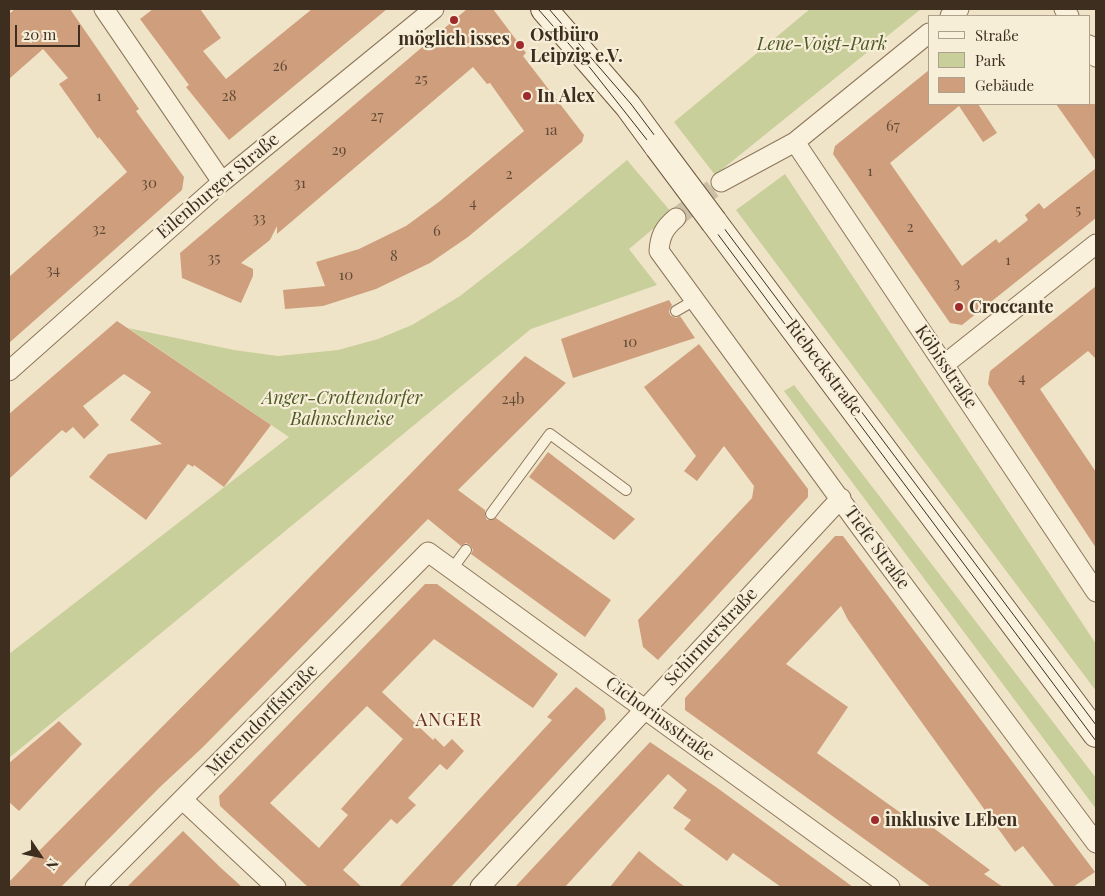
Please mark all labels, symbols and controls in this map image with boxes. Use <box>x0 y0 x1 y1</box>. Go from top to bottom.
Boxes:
marker: möglich isses <box>448 14 460 26</box>
scale bar <box>18 15 82 47</box>
legend <box>928 15 1090 105</box>
text: 20 m <box>23 24 56 44</box>
place label: Ostbüro Leipzig e.V. <box>530 24 623 66</box>
text: Straße <box>975 25 1019 45</box>
place label: möglich isses <box>398 28 510 50</box>
park label: Lene-Voigt-Park <box>757 33 887 55</box>
marker: Ostbüro Leipzig e.V. <box>514 39 526 51</box>
text: Park <box>975 50 1006 70</box>
house number: 26 <box>273 57 287 75</box>
house number: 25 <box>414 70 428 88</box>
text: Gebäude <box>975 75 1034 95</box>
place label: In Alex <box>537 85 595 107</box>
house number: 1 <box>96 87 102 105</box>
house number: 28 <box>222 87 236 105</box>
marker: In Alex <box>521 90 533 102</box>
house number: 27 <box>370 107 384 125</box>
house number: 67 <box>886 117 900 135</box>
house number: 1a <box>544 121 558 139</box>
street label: Eilenburger Straße <box>152 128 284 244</box>
house number: 29 <box>332 141 346 159</box>
house number: 1 <box>867 162 873 180</box>
house number: 2 <box>505 165 513 183</box>
house number: 30 <box>141 174 157 192</box>
house number: 31 <box>294 174 306 192</box>
house number: 4 <box>469 194 477 212</box>
house number: 5 <box>1075 201 1081 219</box>
house number: 33 <box>252 209 266 227</box>
house number: 2 <box>906 218 914 236</box>
house number: 32 <box>92 220 106 238</box>
house number: 6 <box>433 222 441 240</box>
house number: 8 <box>390 247 398 265</box>
house number: 35 <box>208 249 220 267</box>
house number: 1 <box>1005 251 1011 269</box>
house number: 34 <box>46 261 60 279</box>
house number: 10 <box>339 266 353 284</box>
house number: 3 <box>954 274 960 292</box>
place label: Croccante <box>969 296 1054 318</box>
marker: Croccante <box>953 301 965 313</box>
street label: Riebeckstraße <box>781 316 867 420</box>
street label: Köbisstraße <box>910 321 982 413</box>
house number: 10 <box>623 333 637 351</box>
house number: 4 <box>1018 369 1026 387</box>
park label: Anger-Crottendorfer Bahnschneise <box>262 387 422 429</box>
house number: 24b <box>501 390 525 408</box>
street label: Tiefe Straße <box>840 502 914 594</box>
street label: Schirmerstraße <box>660 583 762 691</box>
street label: Mierendorffstraße <box>202 660 322 780</box>
street label: Cichoriusstraße <box>601 672 719 766</box>
district label: ANGER <box>415 709 483 731</box>
place label: inklusive LEben <box>885 809 1017 831</box>
marker: inklusive LEben <box>869 814 881 826</box>
north arrow <box>15 831 65 881</box>
text: N <box>42 855 64 874</box>

